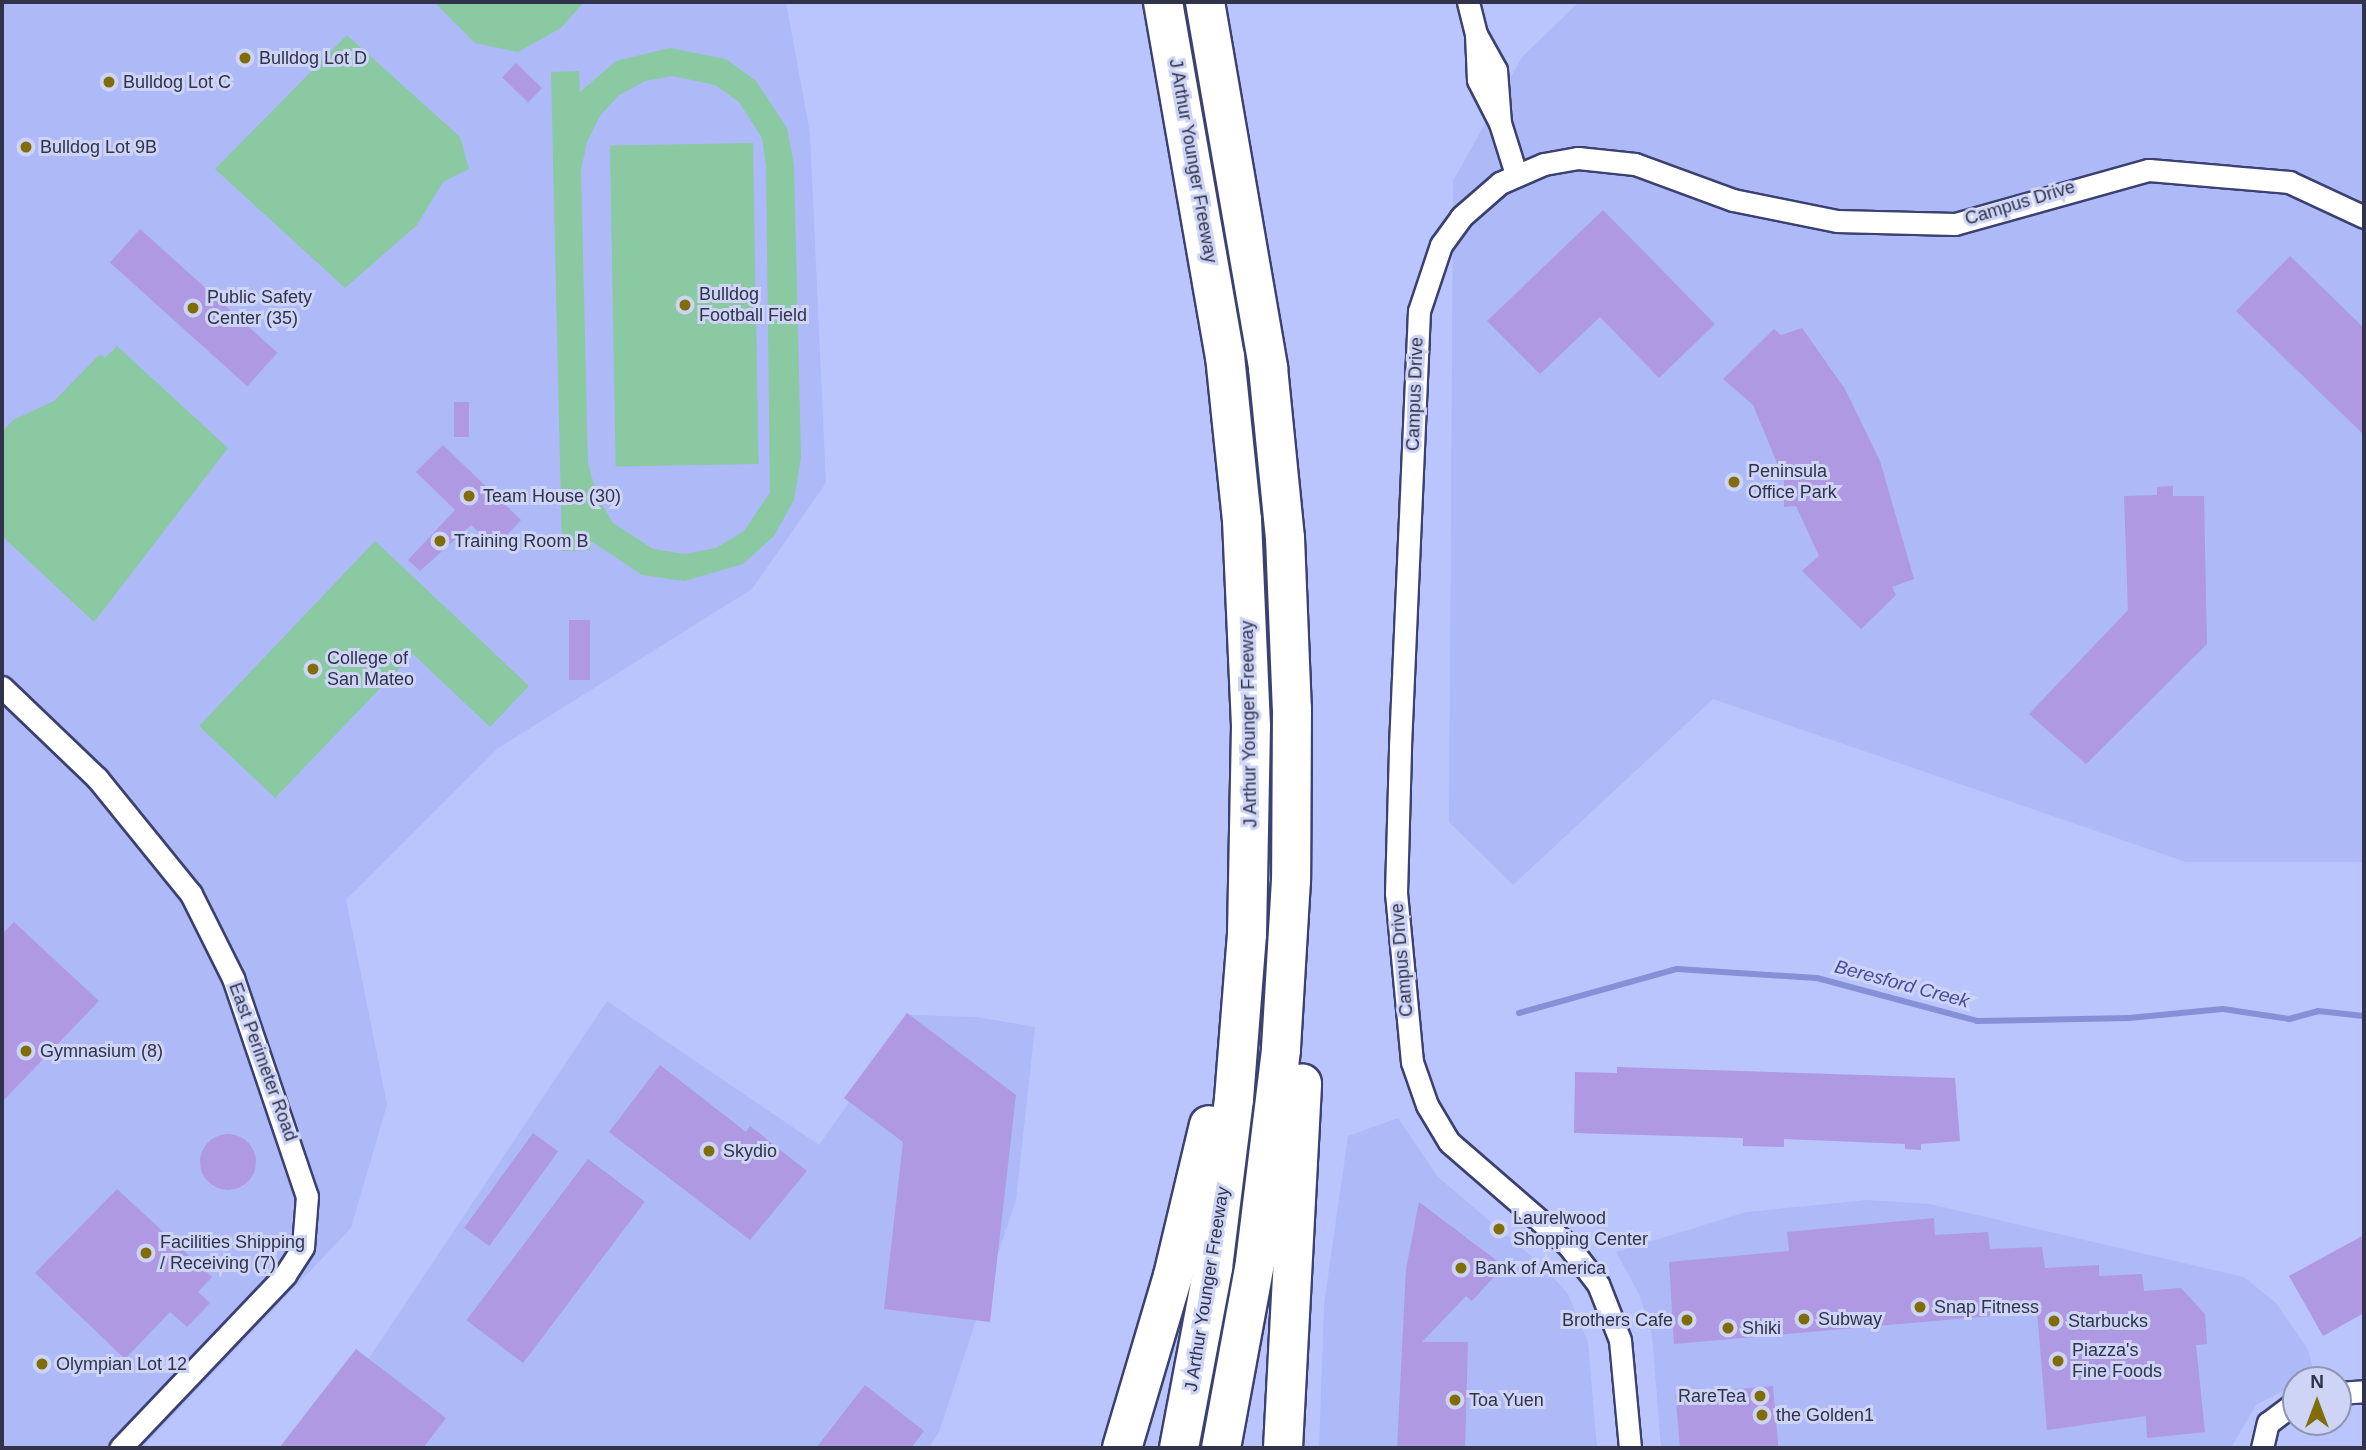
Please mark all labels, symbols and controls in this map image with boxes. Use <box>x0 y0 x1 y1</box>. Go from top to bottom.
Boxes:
place label: Bulldog Lot D <box>259 47 367 69</box>
marker: Bulldog Lot D <box>237 50 253 66</box>
street label: J Arthur Younger Freeway <box>1164 56 1222 266</box>
place label: Bulldog Lot C <box>123 71 231 93</box>
marker: Bulldog Lot C <box>101 74 117 90</box>
place label: Bulldog Lot 9B <box>40 136 157 158</box>
marker: Bulldog Lot 9B <box>18 139 34 155</box>
street label: Campus Drive <box>1962 176 2078 230</box>
place label: Bulldog Football Field <box>699 284 807 326</box>
place label: Public Safety Center (35) <box>207 287 312 330</box>
marker: Bulldog Football Field <box>677 297 693 313</box>
marker: Public Safety Center (35) <box>185 300 201 316</box>
street label: Campus Drive <box>1402 337 1428 451</box>
place label: Peninsula Office Park <box>1748 461 1837 504</box>
marker: Peninsula Office Park <box>1726 474 1742 490</box>
place label: Team House (30) <box>483 485 621 507</box>
marker: Team House (30) <box>461 488 477 504</box>
place label: Training Room B <box>454 530 588 552</box>
marker: Training Room B <box>432 533 448 549</box>
street label: J Arthur Younger Freeway <box>1236 620 1262 828</box>
place label: College of San Mateo <box>327 648 414 690</box>
marker: College of San Mateo <box>305 661 321 677</box>
street label: Campus Drive <box>1386 902 1418 1018</box>
water label: Beresford Creek <box>1832 955 1972 1013</box>
street label: East Perimeter Road <box>224 980 302 1144</box>
place label: Gymnasium (8) <box>40 1040 163 1062</box>
marker: Gymnasium (8) <box>18 1043 34 1059</box>
place label: Skydio <box>723 1140 777 1162</box>
marker: Skydio <box>701 1143 717 1159</box>
street label: J Arthur Younger Freeway <box>1180 1184 1234 1394</box>
place label: Laurelwood Shopping Center <box>1513 1208 1648 1250</box>
marker: Laurelwood Shopping Center <box>1491 1221 1507 1237</box>
place label: Facilities Shipping / Receiving (7) <box>160 1232 305 1274</box>
marker: Facilities Shipping / Receiving (7) <box>138 1245 154 1261</box>
place label: Bank of America <box>1475 1257 1607 1279</box>
marker: Bank of America <box>1453 1260 1469 1276</box>
place label: Snap Fitness <box>1934 1296 2039 1318</box>
marker: Snap Fitness <box>1912 1299 1928 1315</box>
place label: Subway <box>1818 1308 1882 1330</box>
place label: Brothers Cafe <box>1562 1309 1673 1331</box>
place label: Starbucks <box>2068 1310 2148 1332</box>
marker: Subway <box>1796 1311 1812 1327</box>
marker: Brothers Cafe <box>1679 1312 1695 1328</box>
marker: Starbucks <box>2046 1313 2062 1329</box>
place label: Shiki <box>1742 1317 1781 1339</box>
marker: Shiki <box>1720 1320 1736 1336</box>
place label: Piazza's Fine Foods <box>2072 1340 2162 1382</box>
place label: Olympian Lot 12 <box>56 1353 187 1375</box>
marker: Piazza's Fine Foods <box>2050 1353 2066 1369</box>
marker: Olympian Lot 12 <box>34 1356 50 1372</box>
north arrow <box>2282 1366 2352 1436</box>
text: N <box>2310 1371 2324 1392</box>
place label: RareTea <box>1678 1385 1746 1407</box>
marker: RareTea <box>1752 1388 1768 1404</box>
place label: Toa Yuen <box>1469 1389 1544 1411</box>
marker: Toa Yuen <box>1447 1392 1463 1408</box>
place label: the Golden1 <box>1776 1404 1874 1426</box>
marker: the Golden1 <box>1754 1407 1770 1423</box>

